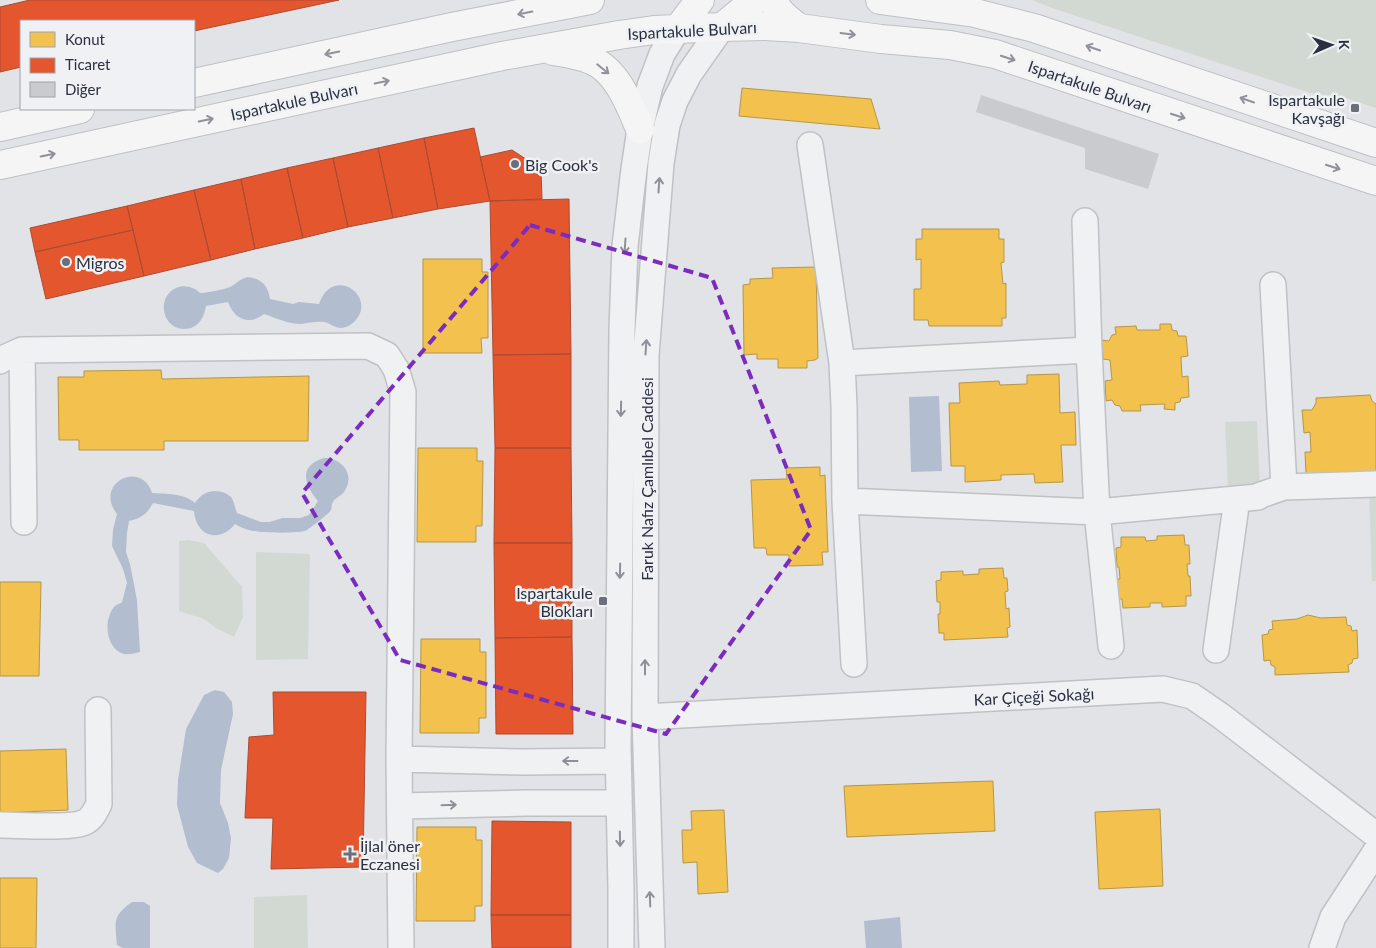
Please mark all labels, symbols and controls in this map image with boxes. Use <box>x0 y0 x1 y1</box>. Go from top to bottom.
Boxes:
one-way arrow <box>517 9 533 18</box>
street label: Ispartakule Bulvarı <box>627 17 757 43</box>
legend <box>20 20 195 110</box>
north arrow <box>1306 20 1356 70</box>
one-way arrow <box>839 29 855 39</box>
text: Konut <box>65 30 106 48</box>
text: K <box>1336 39 1353 50</box>
one-way arrow <box>1086 43 1101 52</box>
one-way arrow <box>324 49 340 58</box>
one-way arrow <box>1000 54 1015 63</box>
text: Ticaret <box>65 55 111 73</box>
street label: Ispartakule Bulvarı <box>1026 56 1154 116</box>
one-way arrow <box>597 63 610 74</box>
one-way arrow <box>374 77 390 86</box>
street label: Ispartakule Bulvarı <box>229 78 359 124</box>
text: Diğer <box>65 80 101 98</box>
place label: Ispartakule Kavşağı <box>1268 90 1345 127</box>
one-way arrow <box>1239 94 1255 104</box>
marker: Ispartakule Kavşağı <box>1349 102 1361 114</box>
one-way arrow <box>1170 111 1186 121</box>
one-way arrow <box>198 115 214 124</box>
one-way arrow <box>39 150 55 159</box>
place label: Big Cook's <box>525 155 598 174</box>
marker: Big Cook's <box>509 158 521 170</box>
one-way arrow <box>1324 163 1340 172</box>
one-way arrow <box>654 177 664 193</box>
one-way arrow <box>620 238 630 254</box>
place label: Migros <box>76 253 124 272</box>
marker: Migros <box>60 256 72 268</box>
one-way arrow <box>642 339 651 355</box>
street label: Faruk Nafız Çamlıbel Caddesi <box>637 377 656 581</box>
one-way arrow <box>616 400 626 416</box>
one-way arrow <box>615 562 625 579</box>
place label: Ispartakule Blokları <box>516 583 593 620</box>
marker: Ispartakule Blokları <box>597 595 609 607</box>
one-way arrow <box>640 659 650 676</box>
street label: Kar Çiçeği Sokağı <box>973 683 1095 709</box>
one-way arrow <box>562 756 578 766</box>
one-way arrow <box>440 800 456 810</box>
one-way arrow <box>615 830 625 846</box>
place label: İjlal öner Eczanesi <box>360 836 420 873</box>
marker: İjlal öner Eczanesi <box>344 848 356 860</box>
one-way arrow <box>646 892 655 908</box>

